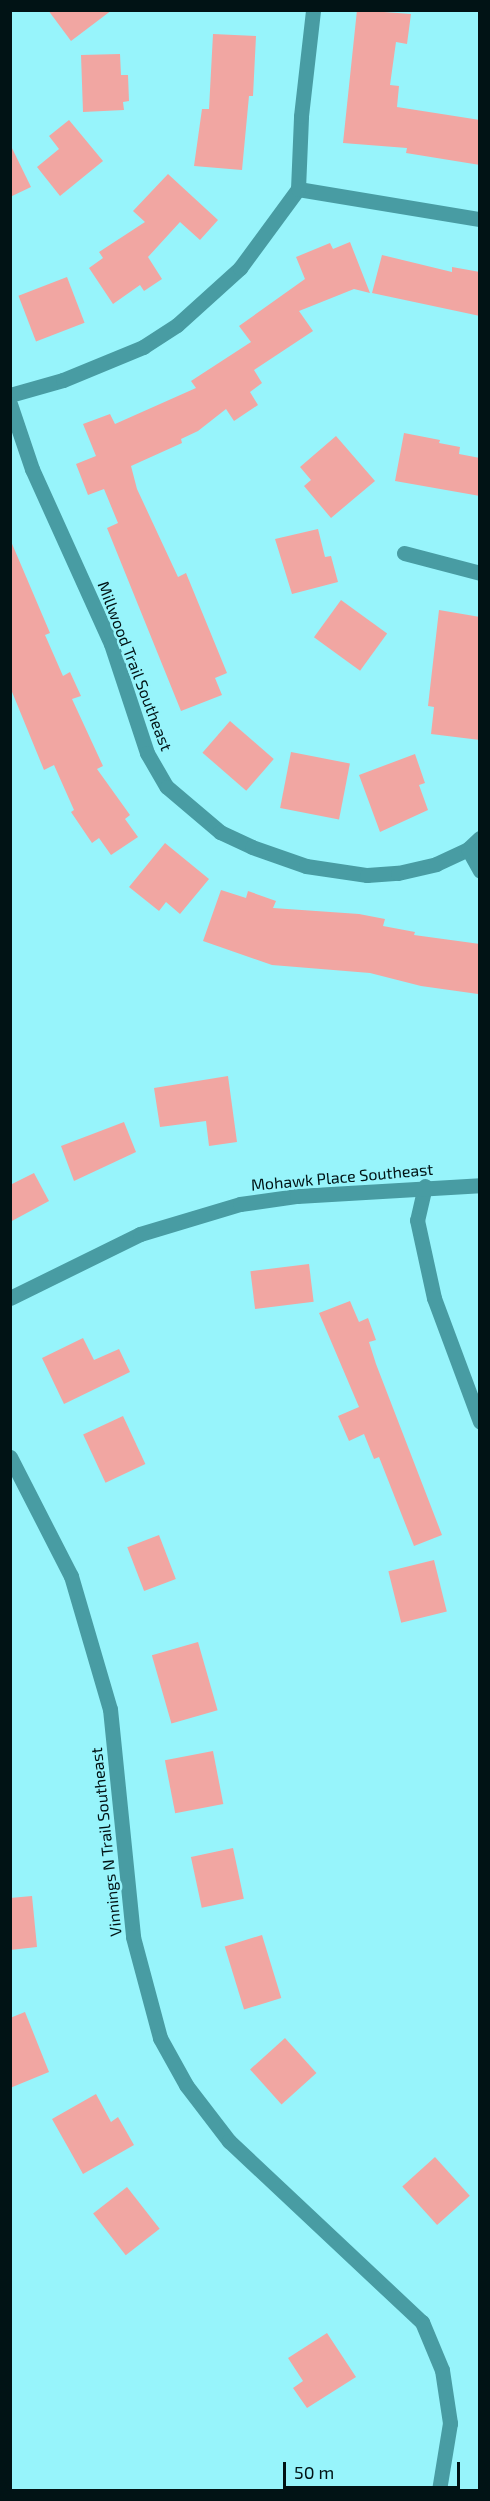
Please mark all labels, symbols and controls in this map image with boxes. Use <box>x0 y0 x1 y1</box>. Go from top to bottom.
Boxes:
street label: Millwood Trail Southeast <box>94 578 176 754</box>
street label: Mohawk Place Southeast <box>250 1159 434 1195</box>
street label: Vinnings N Trail Southeast <box>86 1746 126 1938</box>
scale bar <box>286 2450 463 2488</box>
text: 50 m <box>294 2461 334 2483</box>

